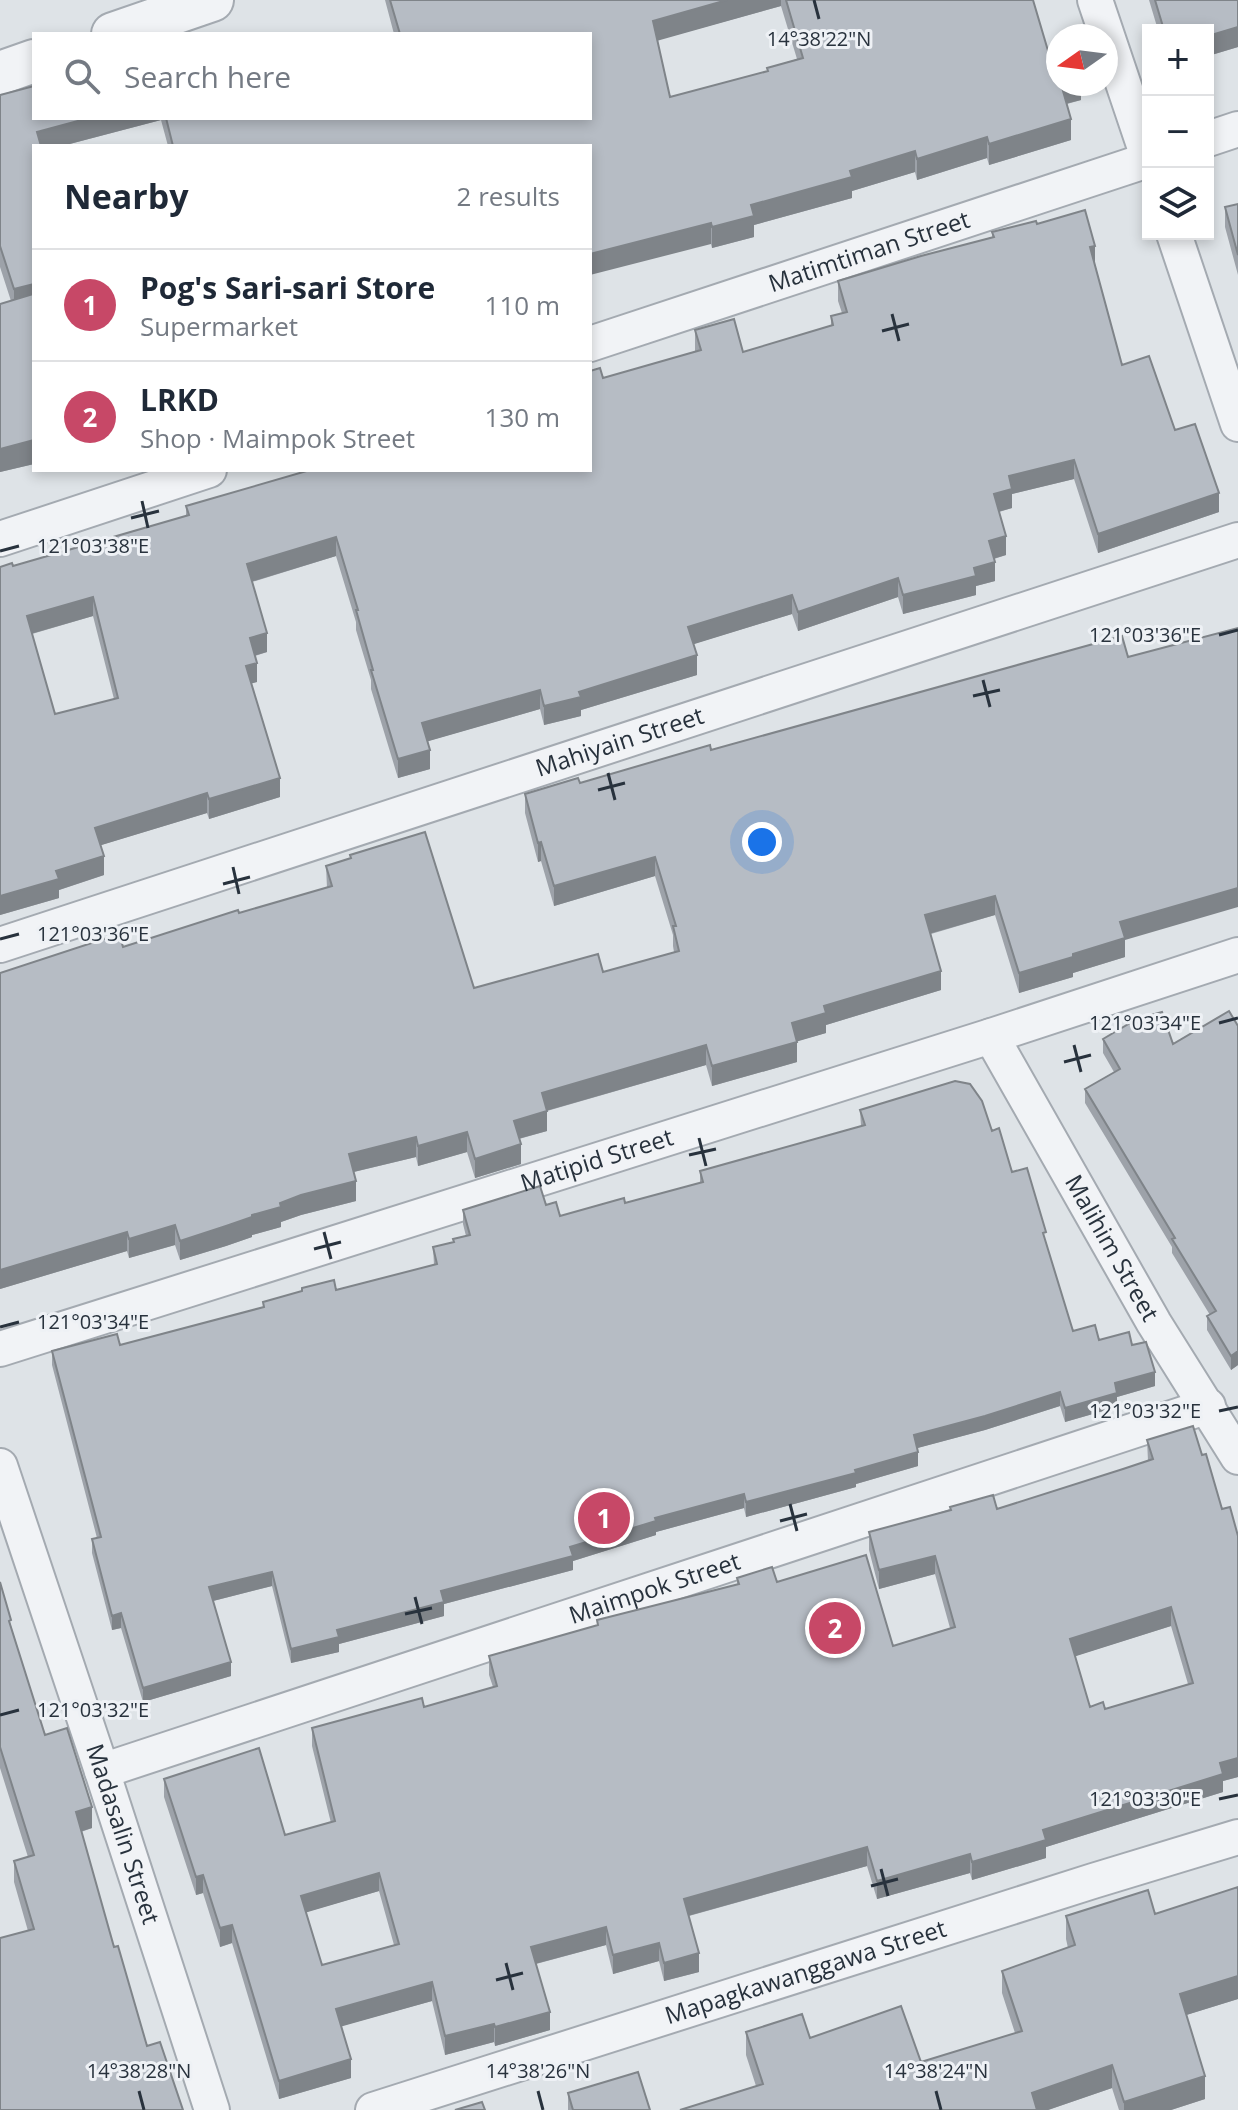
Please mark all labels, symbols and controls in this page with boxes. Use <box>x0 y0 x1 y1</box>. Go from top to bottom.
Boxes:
north arrow <box>1046 24 1118 96</box>
map controls <box>1142 24 1214 240</box>
button: + <box>1142 24 1214 96</box>
text: 14°38'22"N <box>767 25 871 52</box>
search box <box>32 32 592 120</box>
icon: search <box>60 54 104 98</box>
text: Search here <box>124 56 291 97</box>
button: − <box>1142 96 1214 168</box>
button: layers <box>1142 168 1214 240</box>
text: Nearby <box>64 173 189 219</box>
text: 2 results <box>457 178 560 214</box>
street label: Matimtiman Street <box>764 202 974 299</box>
text: Pog's Sari-sari Store <box>140 267 435 308</box>
text: 1 <box>83 287 97 323</box>
text: 110 m <box>485 287 560 323</box>
text: Supermarket <box>140 308 298 344</box>
text: LRKD <box>140 379 219 420</box>
text: 2 <box>83 399 97 435</box>
text: 130 m <box>485 399 560 435</box>
text: Shop · Maimpok Street <box>140 420 415 456</box>
text: 121°03'38"E <box>37 532 149 559</box>
text: 121°03'36"E <box>1089 621 1201 648</box>
street label: Mahiyain Street <box>531 698 708 784</box>
your location <box>742 822 782 862</box>
text: 121°03'36"E <box>37 920 149 947</box>
text: 121°03'34"E <box>1089 1009 1201 1036</box>
street label: Matipid Street <box>516 1119 677 1199</box>
street label: Malihim Street <box>1058 1168 1167 1327</box>
text: 121°03'34"E <box>37 1308 149 1335</box>
text: 121°03'32"E <box>1089 1397 1201 1424</box>
pin: 1 <box>578 1488 630 1548</box>
street label: Maimpok Street <box>564 1544 744 1631</box>
pin: 2 <box>809 1598 861 1658</box>
text: 121°03'32"E <box>37 1696 149 1723</box>
street label: Madasalin Street <box>79 1739 169 1928</box>
text: 121°03'30"E <box>1089 1785 1201 1812</box>
street label: Mapagkawanggawa Street <box>660 1911 950 2031</box>
text: 14°38'28"N <box>87 2057 191 2084</box>
text: 14°38'26"N <box>486 2057 590 2084</box>
text: 14°38'24"N <box>884 2057 988 2084</box>

